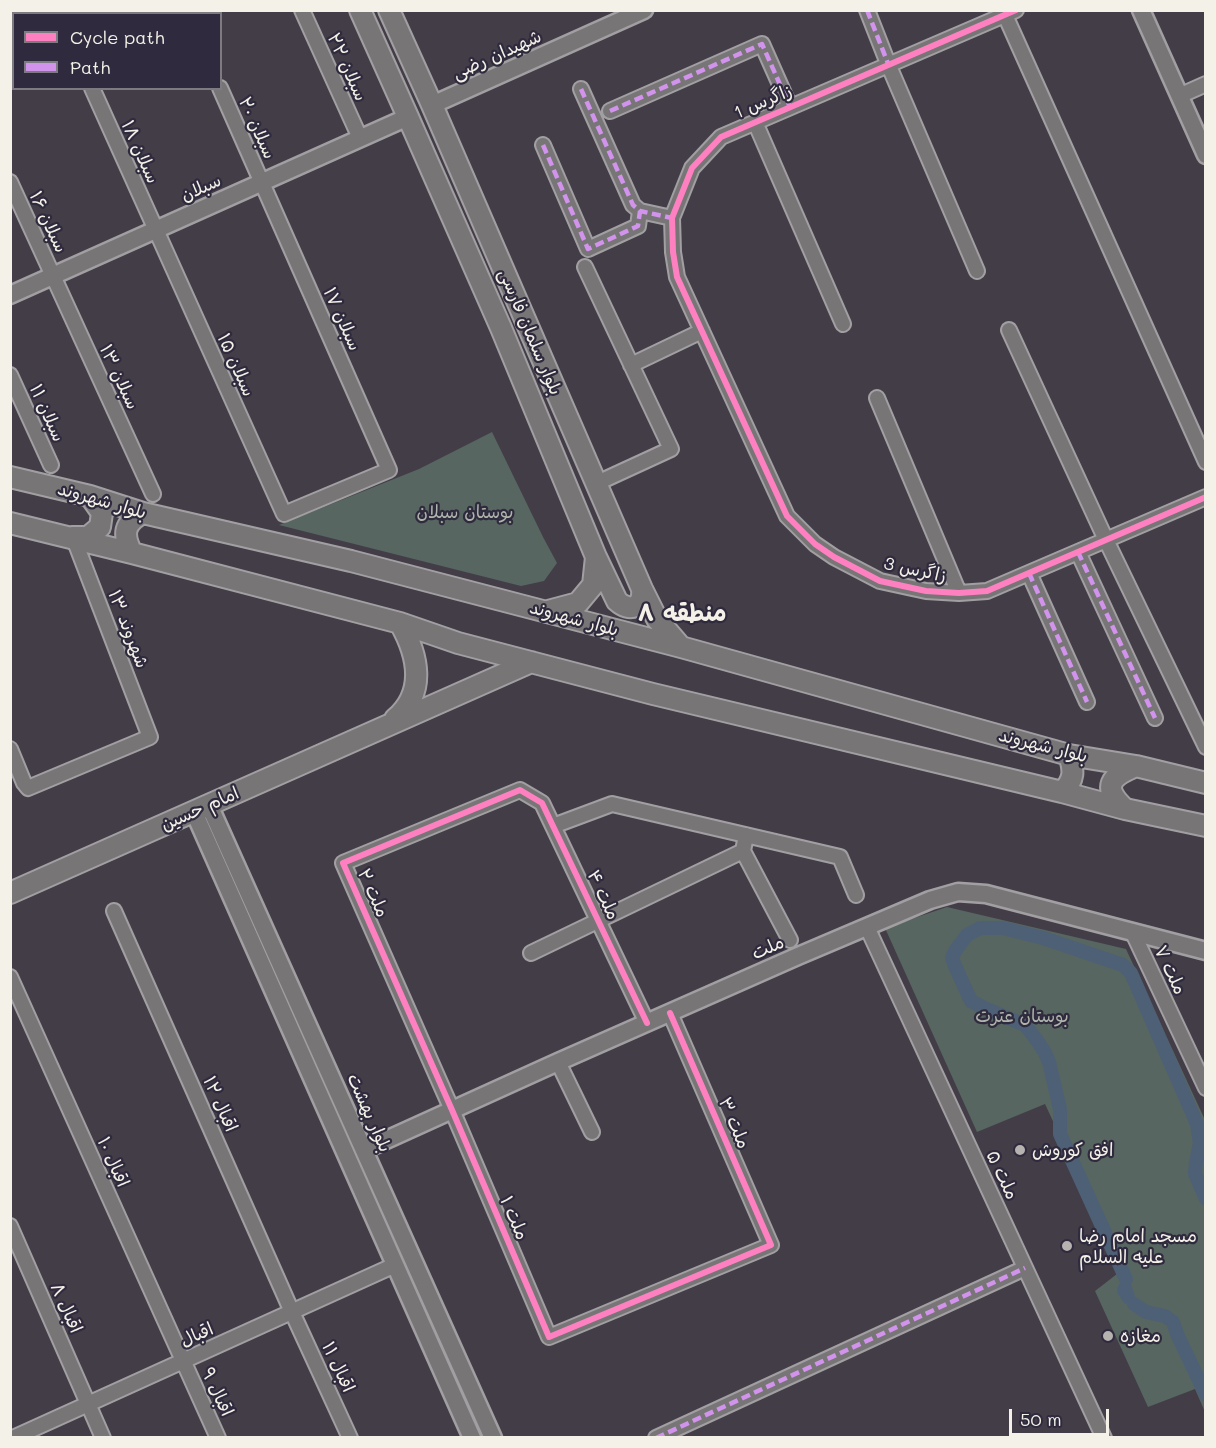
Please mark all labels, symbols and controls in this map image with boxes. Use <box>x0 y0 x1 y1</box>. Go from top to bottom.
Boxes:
legend <box>12 12 222 90</box>
text: Cycle path <box>70 25 165 49</box>
street label: شهیدان رضی <box>449 26 545 84</box>
street label: سبلان ۲۲ <box>322 30 372 104</box>
text: Path <box>70 55 110 79</box>
street label: زاگرس 1 <box>731 80 795 124</box>
street label: سبلان ۲۰ <box>234 94 280 162</box>
street label: سبلان ۱۸ <box>117 117 163 187</box>
street label: سبلان <box>177 170 225 206</box>
street label: سبلان ۱۶ <box>24 188 72 256</box>
street label: بلوار سلمان فارسی <box>494 266 566 398</box>
street label: سبلان ۱۷ <box>319 284 365 354</box>
street label: سبلان ۱۵ <box>213 330 259 400</box>
street label: سبلان ۱۳ <box>95 341 143 413</box>
street label: سبلان ۱۱ <box>25 381 69 445</box>
street label: بلوار شهروند <box>55 478 149 524</box>
park label: بوستان سبلان <box>417 501 513 523</box>
street label: زاگرس 3 <box>882 553 948 587</box>
street label: شهروند ۱۳ <box>103 587 153 671</box>
street label: بلوار شهروند <box>527 597 621 641</box>
district label: منطقه ۸ <box>638 600 726 628</box>
street label: بلوار شهروند <box>996 724 1090 768</box>
street label: امام حسین <box>158 782 242 836</box>
street label: ملت ۲ <box>353 865 393 921</box>
street label: ملت ۴ <box>582 867 624 923</box>
street label: ملت <box>748 931 788 965</box>
street label: ملت ۷ <box>1149 942 1191 998</box>
park label: بوستان عترت <box>975 1005 1069 1027</box>
street label: بلوار بهشت <box>342 1070 396 1156</box>
street label: اقبال ۱۲ <box>198 1073 242 1135</box>
street label: ملت ۳ <box>714 1094 754 1152</box>
street label: اقبال ۱۰ <box>92 1134 134 1190</box>
place label: افق کوروش <box>1032 1139 1113 1161</box>
marker: افق کوروش <box>1013 1143 1027 1157</box>
street label: ملت ۵ <box>981 1147 1023 1203</box>
street label: ملت ۱ <box>495 1193 533 1243</box>
place label: مسجد امام رضا علیه السلام <box>1079 1225 1197 1268</box>
marker: مسجد امام رضا علیه السلام <box>1060 1239 1074 1253</box>
street label: اقبال ۸ <box>45 1280 87 1336</box>
street label: اقبال <box>177 1318 217 1352</box>
place label: مغازه <box>1120 1325 1161 1347</box>
marker: مغازه <box>1101 1329 1115 1343</box>
street label: اقبال ۱۱ <box>317 1338 359 1396</box>
street label: اقبال ۹ <box>196 1364 238 1420</box>
scale bar <box>1012 1397 1112 1435</box>
text: 50 m <box>1020 1407 1062 1431</box>

